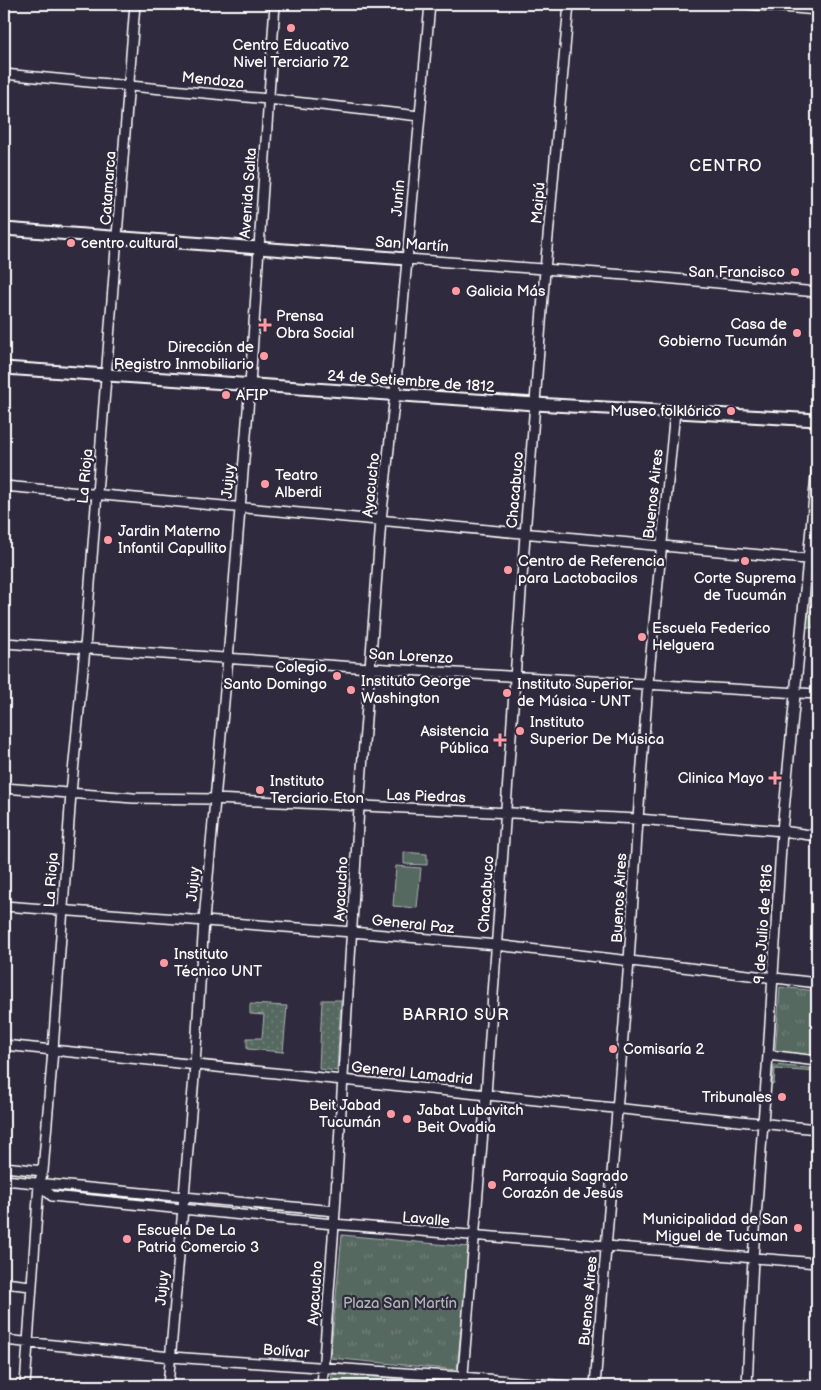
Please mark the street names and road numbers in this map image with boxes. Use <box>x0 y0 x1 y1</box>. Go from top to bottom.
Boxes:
street label: Mendoza <box>181 68 245 93</box>
street label: Avenida Salta <box>236 147 261 239</box>
street label: Catamarca <box>96 150 121 226</box>
street label: Junín <box>387 179 410 217</box>
street label: Maipú <box>527 181 550 225</box>
street label: San Martín <box>375 232 449 257</box>
street label: 24 de Setiembre de 1812 <box>327 366 495 397</box>
street label: La Rioja <box>74 448 97 504</box>
street label: Buenos Aires <box>639 448 668 540</box>
street label: Chacabuco <box>503 451 528 529</box>
street label: Ayacucho <box>359 452 384 518</box>
street label: Jujuy <box>218 463 239 499</box>
street label: San Lorenzo <box>368 645 454 668</box>
street label: Las Piedras <box>386 786 467 807</box>
street label: La Rioja <box>40 852 63 908</box>
street label: Buenos Aires <box>608 852 631 944</box>
street label: Chacabuco <box>474 855 499 933</box>
street label: Ayacucho <box>330 856 353 922</box>
street label: 9 de Julio de 1816 <box>750 863 777 985</box>
street label: Jujuy <box>183 866 204 902</box>
street label: General Paz <box>371 911 456 938</box>
street label: General Lamadrid <box>350 1058 474 1089</box>
street label: Lavalle <box>401 1208 451 1231</box>
street label: Buenos Aires <box>575 1255 602 1347</box>
street label: Ayacucho <box>304 1260 327 1326</box>
street label: Jujuy <box>152 1270 173 1306</box>
street label: Bolívar <box>262 1340 310 1363</box>

